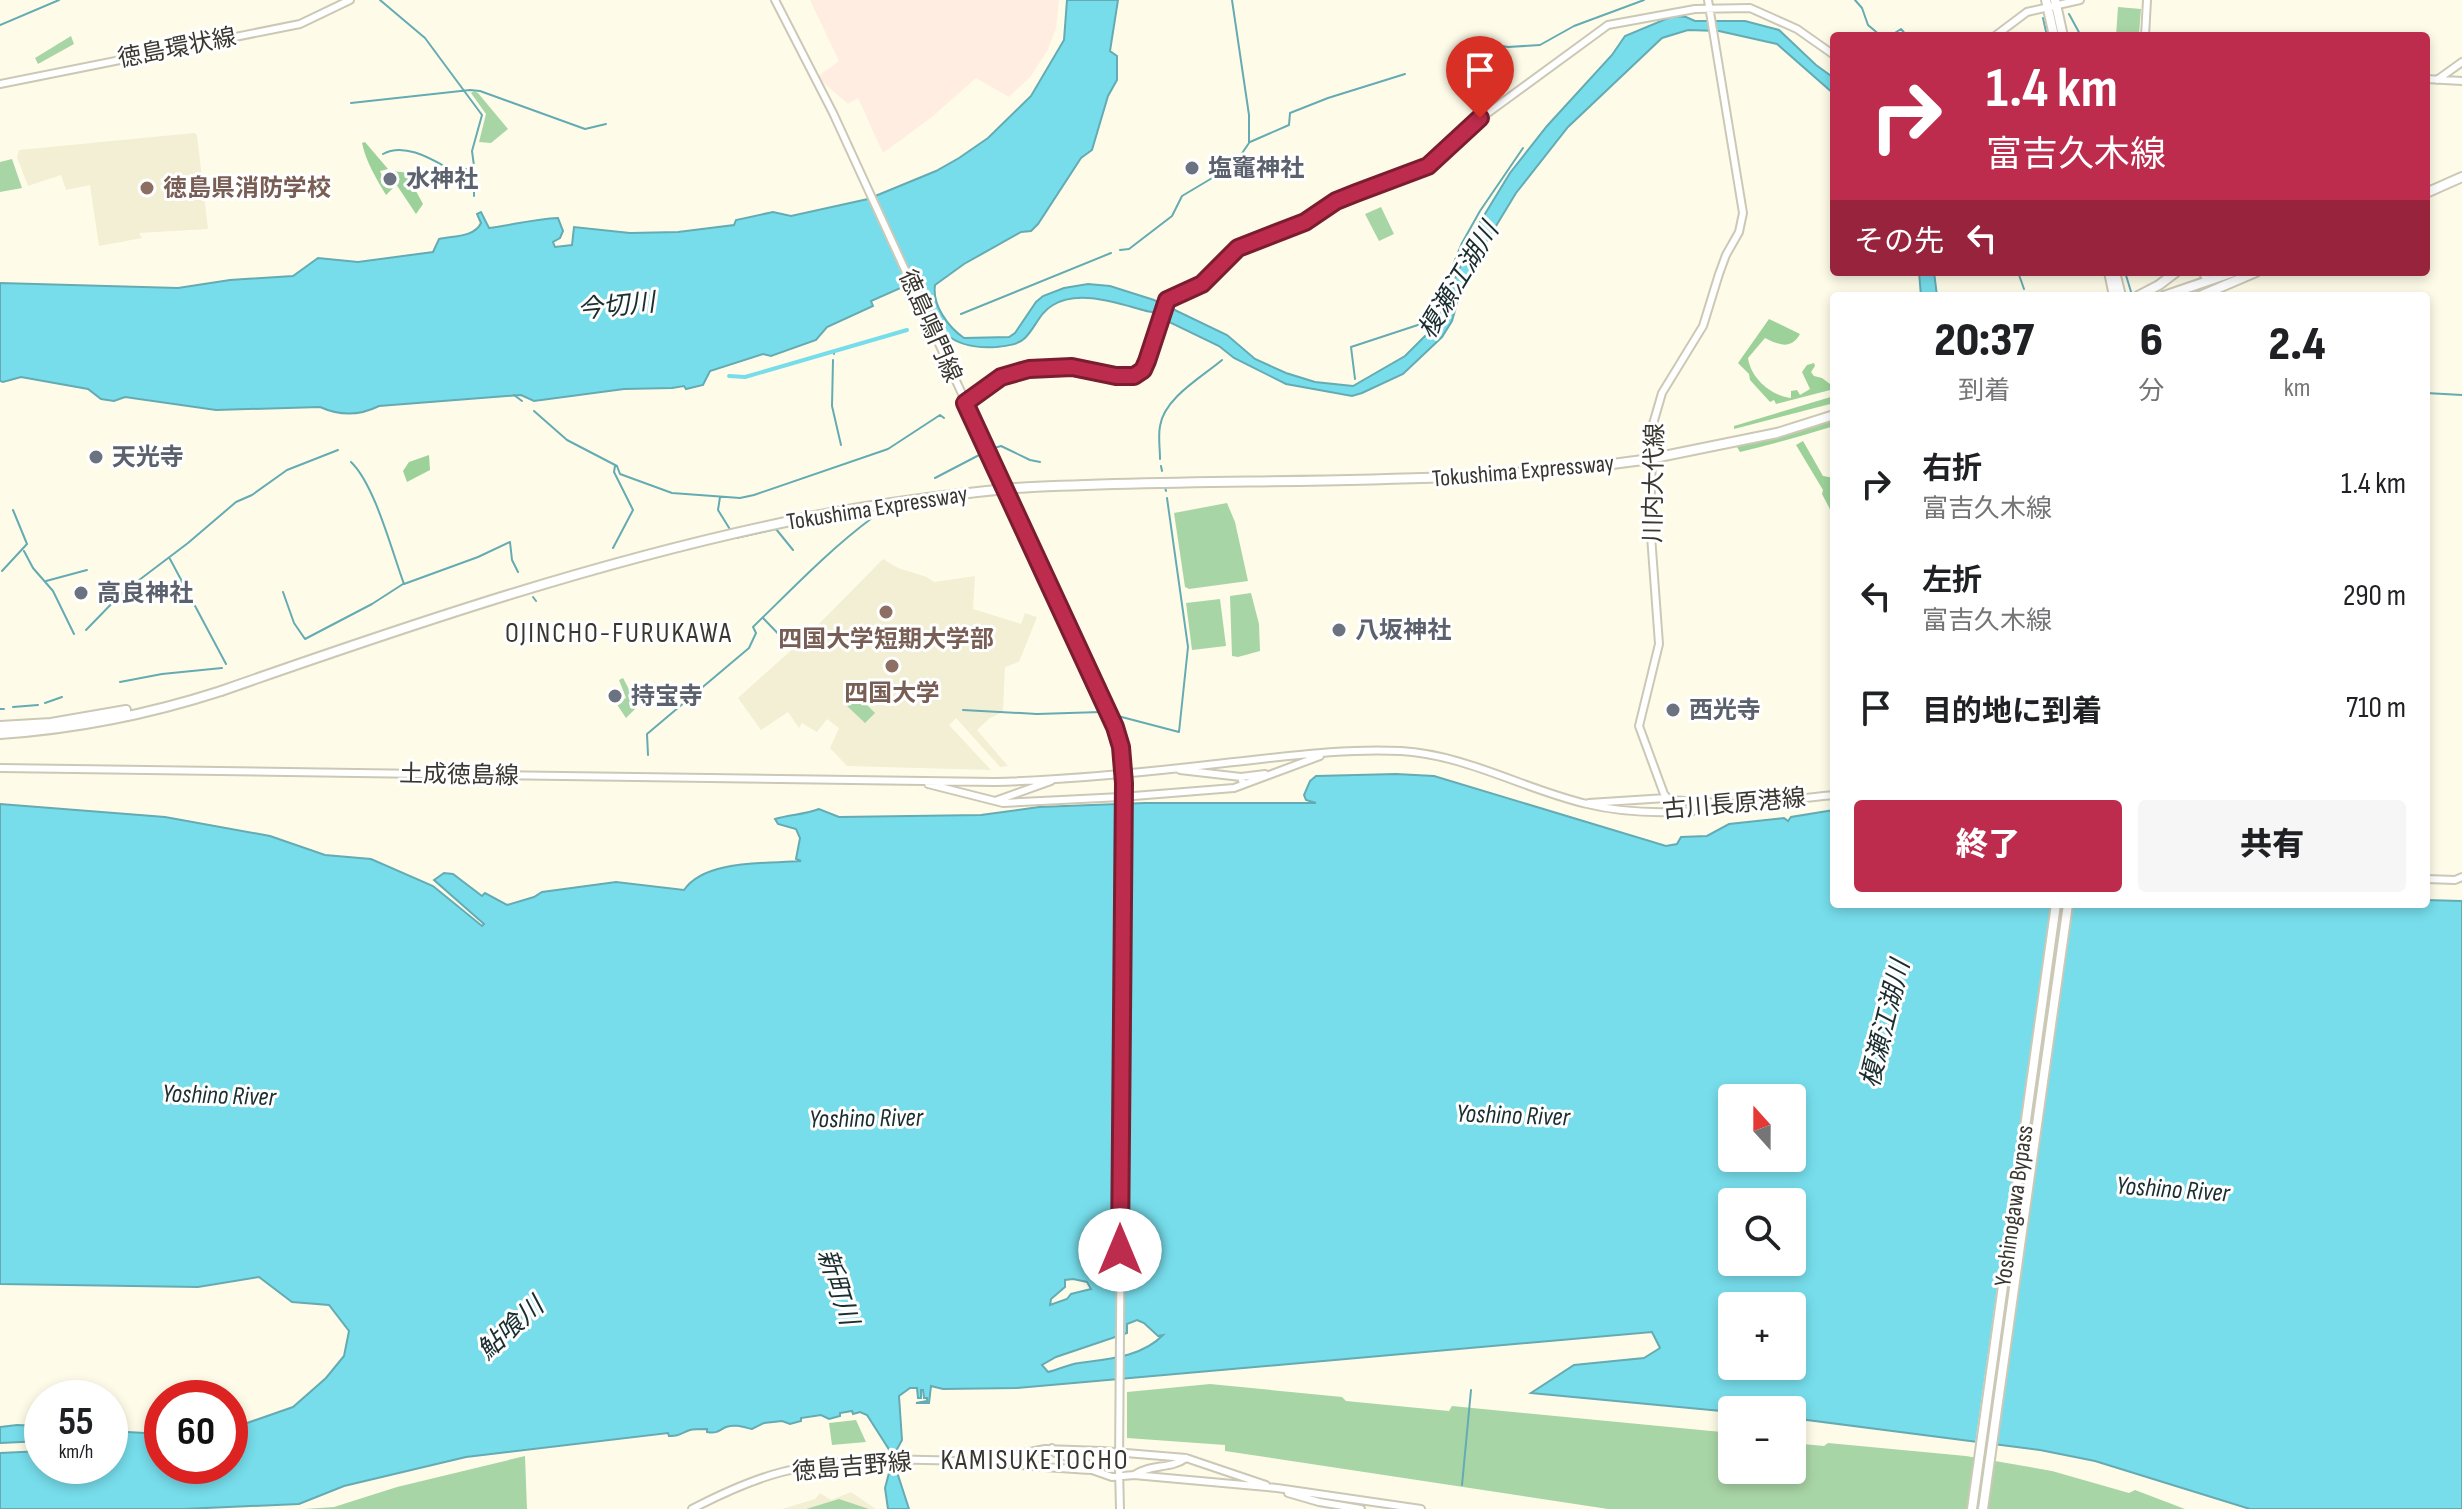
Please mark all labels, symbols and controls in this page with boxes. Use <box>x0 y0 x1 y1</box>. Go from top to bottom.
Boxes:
street label: 徳島環状線 <box>115 22 239 74</box>
pin <box>1446 36 1514 118</box>
icon: arrive <box>1458 48 1502 92</box>
text: 1.4 km <box>1986 56 2118 123</box>
icon: right <box>1854 64 1958 168</box>
text: 富吉久木線 <box>1986 134 2166 177</box>
place label: 塩竈神社 <box>1208 154 1304 183</box>
marker: 塩竈神社 <box>1183 159 1201 177</box>
place label: 水神社 <box>406 165 478 194</box>
marker: 水神社 <box>381 170 399 188</box>
place label: 徳島県消防学校 <box>163 174 331 203</box>
marker: 徳島県消防学校 <box>138 179 156 197</box>
water label: 榎瀬江湖川 <box>1412 215 1507 345</box>
icon: left <box>1960 216 2004 260</box>
text: その先 <box>1854 224 1944 260</box>
street label: 徳島鳴門線 <box>892 265 968 387</box>
water label: 今切川 <box>576 287 659 326</box>
text: 20:37 <box>1934 312 2034 369</box>
text: 6 <box>2140 312 2163 369</box>
text: 2.4 <box>2269 316 2326 373</box>
text: km <box>2284 373 2310 404</box>
text: 到着 <box>1958 376 2010 407</box>
text: 分 <box>2138 376 2164 407</box>
street label: 川内大代線 <box>1638 423 1670 543</box>
place label: 天光寺 <box>112 443 184 472</box>
marker: 天光寺 <box>87 448 105 466</box>
street label: Tokushima Expressway <box>1431 449 1615 493</box>
text: 右折 <box>1922 451 1982 487</box>
icon: right <box>1854 462 1898 506</box>
text: 1.4 km <box>2341 466 2406 502</box>
street label: Tokushima Expressway <box>785 479 969 537</box>
text: 富吉久木線 <box>1922 494 2052 525</box>
text: 左折 <box>1922 563 1982 599</box>
icon: left <box>1854 574 1898 618</box>
text: 290 m <box>2343 578 2406 614</box>
place label: 高良神社 <box>97 579 193 608</box>
marker: 高良神社 <box>72 584 90 602</box>
marker: 四国大学短期大学部 <box>877 603 895 621</box>
text: 富吉久木線 <box>1922 606 2052 637</box>
place label: 八坂神社 <box>1355 616 1451 645</box>
district label: OJINCHO-FURUKAWA <box>505 617 733 650</box>
marker: 八坂神社 <box>1330 621 1348 639</box>
place label: 四国大学短期大学部 <box>778 625 994 654</box>
marker: 四国大学 <box>883 657 901 675</box>
place label: 四国大学 <box>844 679 940 708</box>
place label: 持宝寺 <box>631 682 703 711</box>
icon: arrive <box>1854 686 1898 730</box>
marker: 持宝寺 <box>606 687 624 705</box>
text: 710 m <box>2346 690 2406 726</box>
text: 目的地に到着 <box>1922 694 2102 730</box>
place label: 西光寺 <box>1689 696 1761 725</box>
marker: 西光寺 <box>1664 701 1682 719</box>
street label: 土成徳島線 <box>399 759 519 791</box>
street label: 古川長原港線 <box>1661 783 1807 825</box>
button: 終了 <box>1854 800 2122 892</box>
button: 共有 <box>2138 800 2406 892</box>
water label: 榎瀬江湖川 <box>1855 954 1917 1091</box>
water label: Yoshino River <box>162 1079 278 1114</box>
north arrow <box>1718 1084 1806 1172</box>
map controls <box>1718 1084 1806 1484</box>
water label: Yoshino River <box>1456 1099 1572 1134</box>
water label: Yoshino River <box>809 1102 925 1135</box>
street label: Yoshinogawa Bypass <box>1988 1123 2040 1289</box>
water label: Yoshino River <box>2115 1171 2232 1210</box>
button: search <box>1718 1188 1806 1276</box>
position arrow <box>1078 1208 1162 1292</box>
water label: 新町川 <box>810 1245 865 1332</box>
water label: 鮎喰川 <box>472 1289 553 1367</box>
button: + <box>1718 1292 1806 1380</box>
speed limit sign: 60 <box>144 1380 248 1484</box>
button: − <box>1718 1396 1806 1484</box>
text: 55 <box>58 1398 94 1446</box>
text: km/h <box>59 1440 93 1464</box>
district label: KAMISUKETOCHO <box>940 1444 1130 1477</box>
street label: 徳島吉野線 <box>791 1447 913 1487</box>

